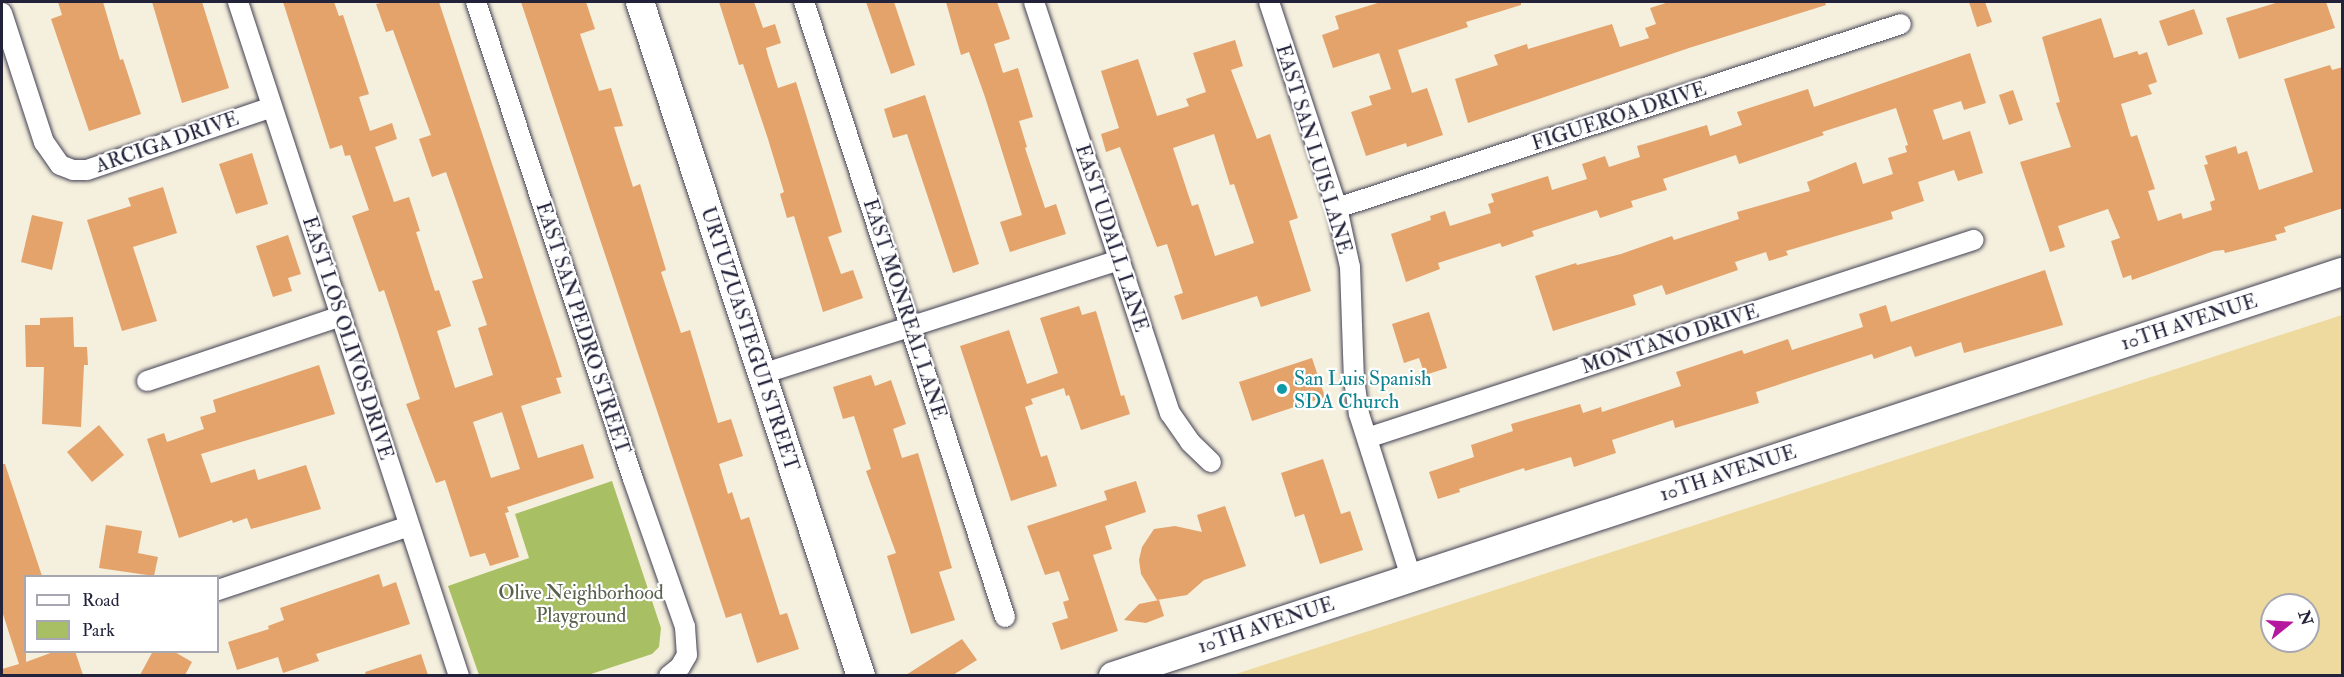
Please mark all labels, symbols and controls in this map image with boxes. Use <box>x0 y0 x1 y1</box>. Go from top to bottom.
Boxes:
street label: EAST SAN LUIS LANE <box>1271 41 1357 257</box>
street label: FIGUEROA DRIVE <box>1529 76 1709 156</box>
street label: ARCIGA DRIVE <box>92 106 242 178</box>
street label: EAST UDALL LANE <box>1070 141 1154 335</box>
street label: EAST MONREAL LANE <box>858 196 952 422</box>
street label: EAST SAN PEDRO STREET <box>531 199 635 457</box>
street label: URTUZUASTEGUI STREET <box>696 204 804 474</box>
street label: EAST LOS OLIVOS DRIVE <box>297 213 399 463</box>
street label: 10TH AVENUE <box>2118 289 2260 355</box>
street label: MONTANO DRIVE <box>1578 299 1762 379</box>
place label: San Luis Spanish SDA Church <box>1294 366 1431 413</box>
marker: San Luis Spanish SDA Church <box>1275 382 1289 396</box>
street label: 10TH AVENUE <box>1657 440 1799 506</box>
legend <box>24 575 219 653</box>
park label: Olive Neighborhood Playground <box>498 581 664 628</box>
text: Road <box>82 589 120 612</box>
street label: 10TH AVENUE <box>1195 592 1337 658</box>
north arrow <box>2260 593 2320 653</box>
text: N <box>2293 608 2317 628</box>
text: Park <box>82 619 115 642</box>

